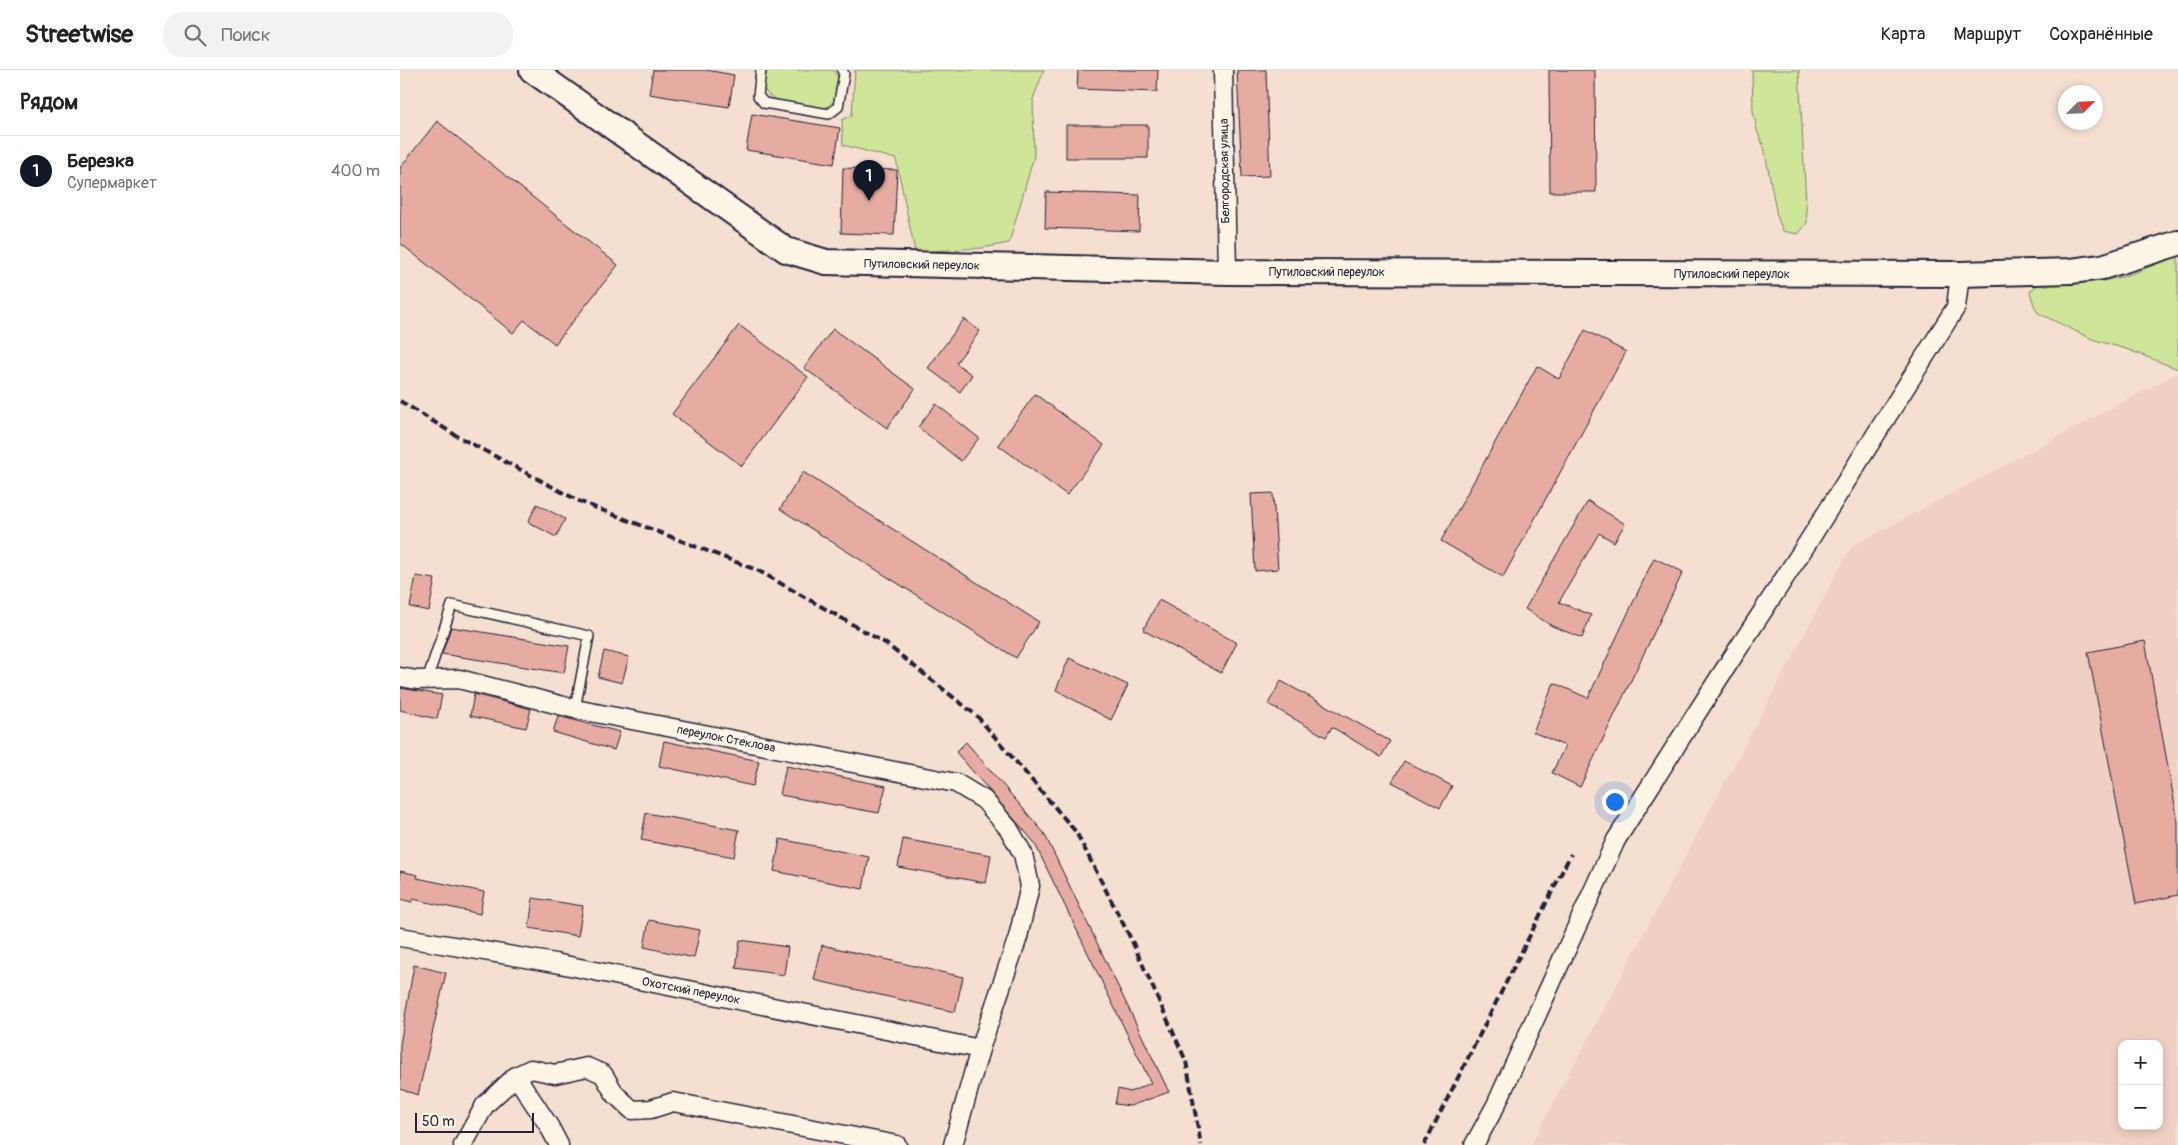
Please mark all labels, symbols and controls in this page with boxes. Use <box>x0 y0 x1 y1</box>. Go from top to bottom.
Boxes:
search box <box>163 12 513 57</box>
text: Streetwise <box>25 20 133 49</box>
icon: search <box>181 21 209 49</box>
text: Поиск <box>221 23 271 47</box>
text: Карта <box>1881 23 1925 46</box>
text: Маршрут <box>1953 23 2021 46</box>
text: Сохранённые <box>2049 23 2153 46</box>
north arrow <box>2058 85 2103 130</box>
text: Рядом <box>20 89 78 116</box>
street label: Белгородская улица <box>1217 118 1233 224</box>
text: Березка <box>67 149 134 173</box>
pin: 1 <box>853 160 885 201</box>
text: 1 <box>33 161 39 181</box>
text: 400 m <box>331 161 380 181</box>
text: Супермаркет <box>67 173 157 193</box>
street label: Путиловский переулок <box>864 256 980 274</box>
street label: Путиловский переулок <box>1269 265 1385 280</box>
street label: Путиловский переулок <box>1674 267 1790 282</box>
street label: переулок Стеклова <box>675 722 777 756</box>
your location <box>1602 789 1628 815</box>
street label: Охотский переулок <box>641 974 741 1008</box>
map controls <box>2118 1040 2163 1130</box>
button: + <box>2118 1040 2163 1085</box>
button: − <box>2118 1085 2163 1130</box>
scale bar <box>415 1110 534 1133</box>
text: 50 m <box>422 1113 455 1130</box>

